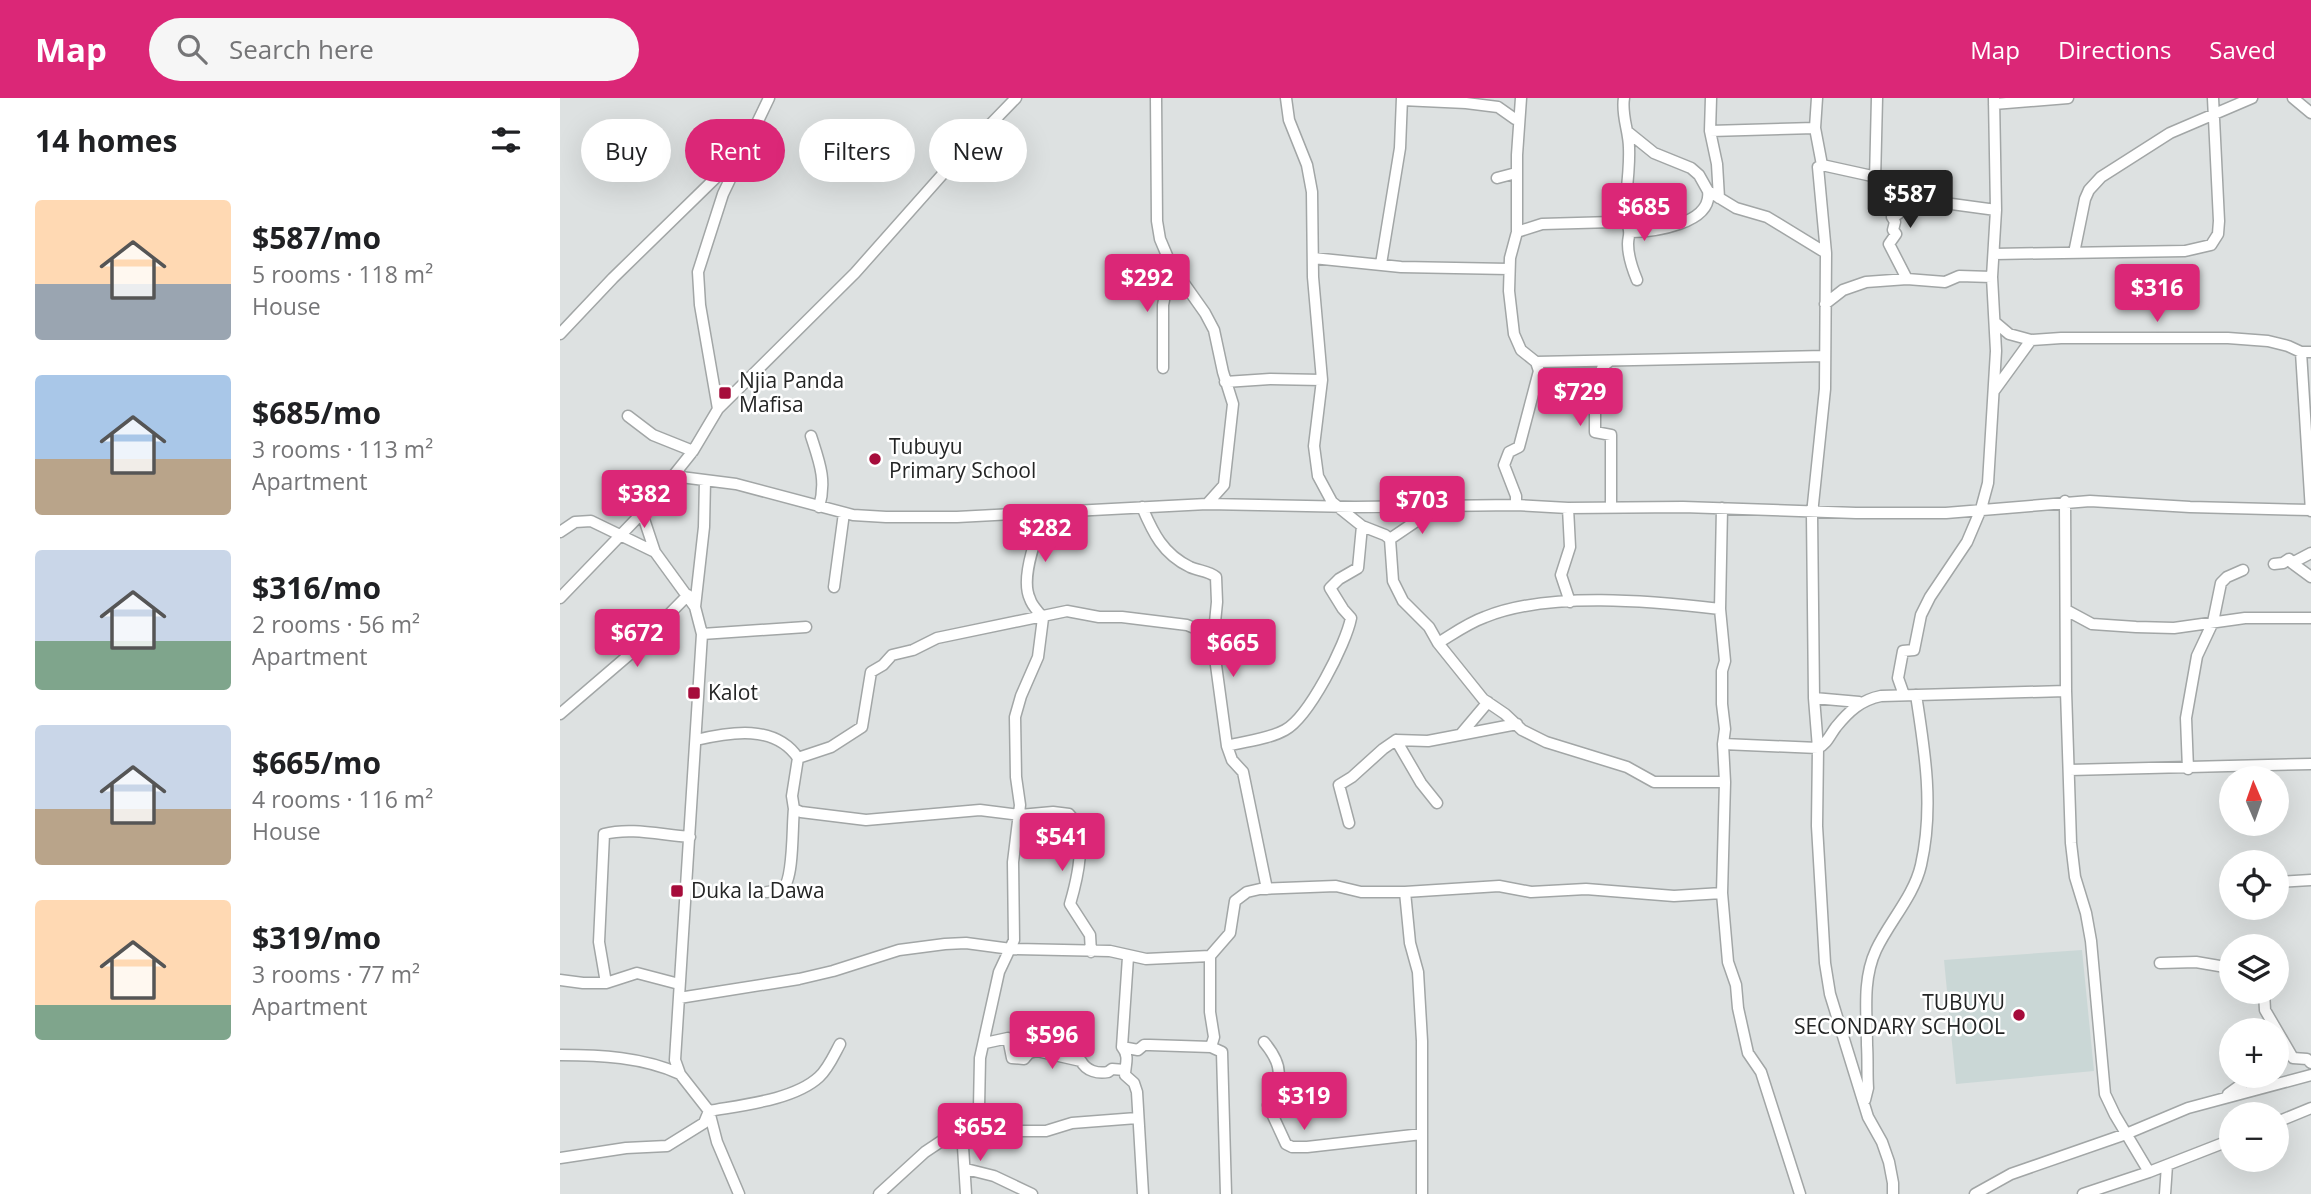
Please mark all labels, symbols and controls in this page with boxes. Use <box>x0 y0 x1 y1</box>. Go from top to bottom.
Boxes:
search box <box>149 18 639 81</box>
text: Map <box>35 27 107 72</box>
icon: search <box>173 30 211 68</box>
text: Search here <box>229 31 374 67</box>
text: Map <box>1970 33 2020 66</box>
text: Directions <box>2058 33 2171 66</box>
text: Saved <box>2209 33 2276 66</box>
chip: Buy <box>581 119 671 182</box>
chip: Rent <box>685 119 785 182</box>
chip: Filters <box>799 119 915 182</box>
chip: New <box>929 119 1027 182</box>
text: 14 homes <box>35 120 178 161</box>
icon: filters <box>487 121 525 159</box>
pin: $587 <box>1869 170 1951 230</box>
text: $587 <box>1884 177 1936 209</box>
pin: $685 <box>1603 184 1685 243</box>
text: $685 <box>1618 190 1670 222</box>
text: $587/mo <box>252 217 381 258</box>
icon: home <box>91 228 175 312</box>
pin: $292 <box>1106 254 1188 314</box>
text: 5 rooms · 118 m² <box>252 258 433 290</box>
text: $292 <box>1121 261 1173 293</box>
pin: $316 <box>2116 264 2198 324</box>
text: $316 <box>2131 271 2183 303</box>
text: House <box>252 290 321 322</box>
place label: Njia Panda Mafisa <box>739 366 844 418</box>
pin: $729 <box>1539 368 1621 428</box>
text: $729 <box>1554 375 1606 407</box>
marker: Njia Panda Mafisa <box>717 385 733 401</box>
text: $685/mo <box>252 392 381 433</box>
icon: home <box>91 403 175 487</box>
place label: Tubuyu Primary School <box>889 432 1036 484</box>
text: 3 rooms · 113 m² <box>252 433 433 465</box>
marker: Tubuyu Primary School <box>867 451 883 467</box>
text: Apartment <box>252 465 368 497</box>
pin: $382 <box>603 470 685 530</box>
pin: $703 <box>1381 476 1463 536</box>
text: $382 <box>618 477 670 509</box>
text: $703 <box>1396 483 1448 515</box>
pin: $282 <box>1004 504 1086 564</box>
text: $282 <box>1019 511 1071 543</box>
text: $316/mo <box>252 567 381 608</box>
icon: home <box>91 578 175 662</box>
text: 2 rooms · 56 m² <box>252 608 420 640</box>
pin: $672 <box>596 610 678 669</box>
text: $672 <box>611 616 663 648</box>
pin: $665 <box>1192 620 1274 679</box>
text: $665 <box>1207 626 1259 658</box>
text: Apartment <box>252 640 368 672</box>
place label: Kalot <box>708 678 758 706</box>
marker: Kalot <box>686 685 702 701</box>
text: $665/mo <box>252 742 381 783</box>
icon: home <box>91 753 175 837</box>
north arrow <box>2219 766 2289 836</box>
map controls <box>2219 766 2289 1172</box>
text: 4 rooms · 116 m² <box>252 783 433 815</box>
pin: $541 <box>1021 814 1103 873</box>
text: House <box>252 815 321 847</box>
text: $541 <box>1036 820 1088 852</box>
button: locate <box>2219 850 2289 920</box>
place label: Duka la Dawa <box>691 876 825 904</box>
marker: Duka la Dawa <box>669 883 685 899</box>
text: $319/mo <box>252 917 381 958</box>
icon: home <box>91 928 175 1012</box>
button: layers <box>2219 934 2289 1004</box>
text: 3 rooms · 77 m² <box>252 958 420 990</box>
place label: TUBUYU SECONDARY SCHOOL <box>1794 988 2005 1040</box>
text: Apartment <box>252 990 368 1022</box>
marker: TUBUYU SECONDARY SCHOOL <box>2011 1007 2027 1023</box>
pin: $596 <box>1011 1012 1093 1071</box>
text: $596 <box>1026 1018 1078 1050</box>
button: + <box>2219 1018 2289 1088</box>
pin: $319 <box>1263 1072 1345 1132</box>
text: $319 <box>1278 1079 1330 1111</box>
button: − <box>2219 1102 2289 1172</box>
pin: $652 <box>939 1104 1021 1163</box>
text: $652 <box>954 1110 1006 1142</box>

